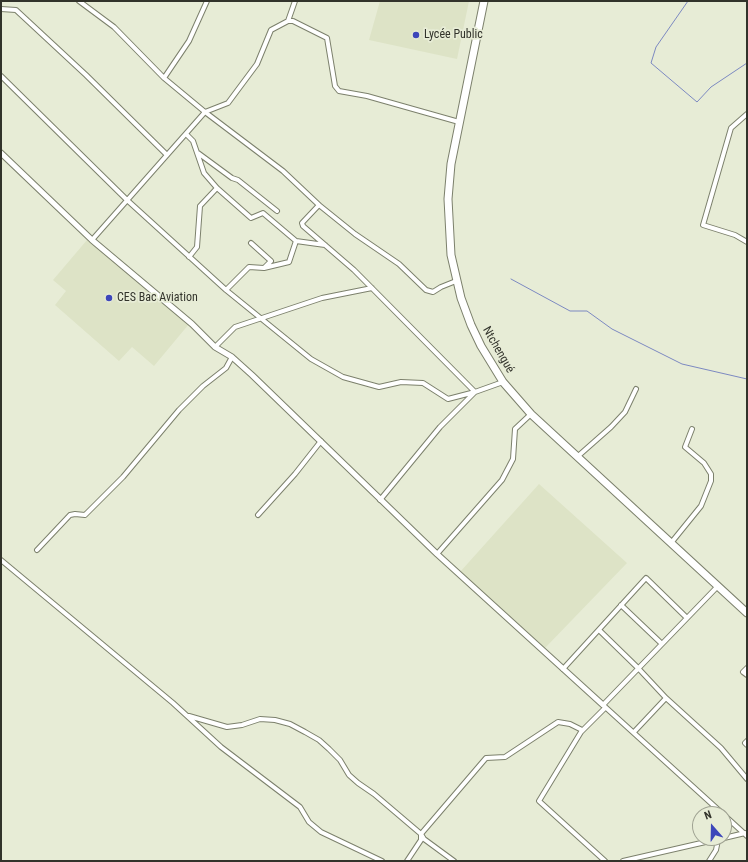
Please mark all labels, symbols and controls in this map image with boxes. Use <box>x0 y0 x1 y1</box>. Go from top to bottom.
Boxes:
place label: Lycée Public <box>424 28 483 42</box>
marker: Lycée Public <box>411 30 421 40</box>
place label: CES Bac Aviation <box>117 291 198 305</box>
marker: CES Bac Aviation <box>104 293 114 303</box>
street label: Ntchengué <box>479 324 517 376</box>
north arrow <box>692 806 732 846</box>
text: N <box>703 808 713 822</box>

